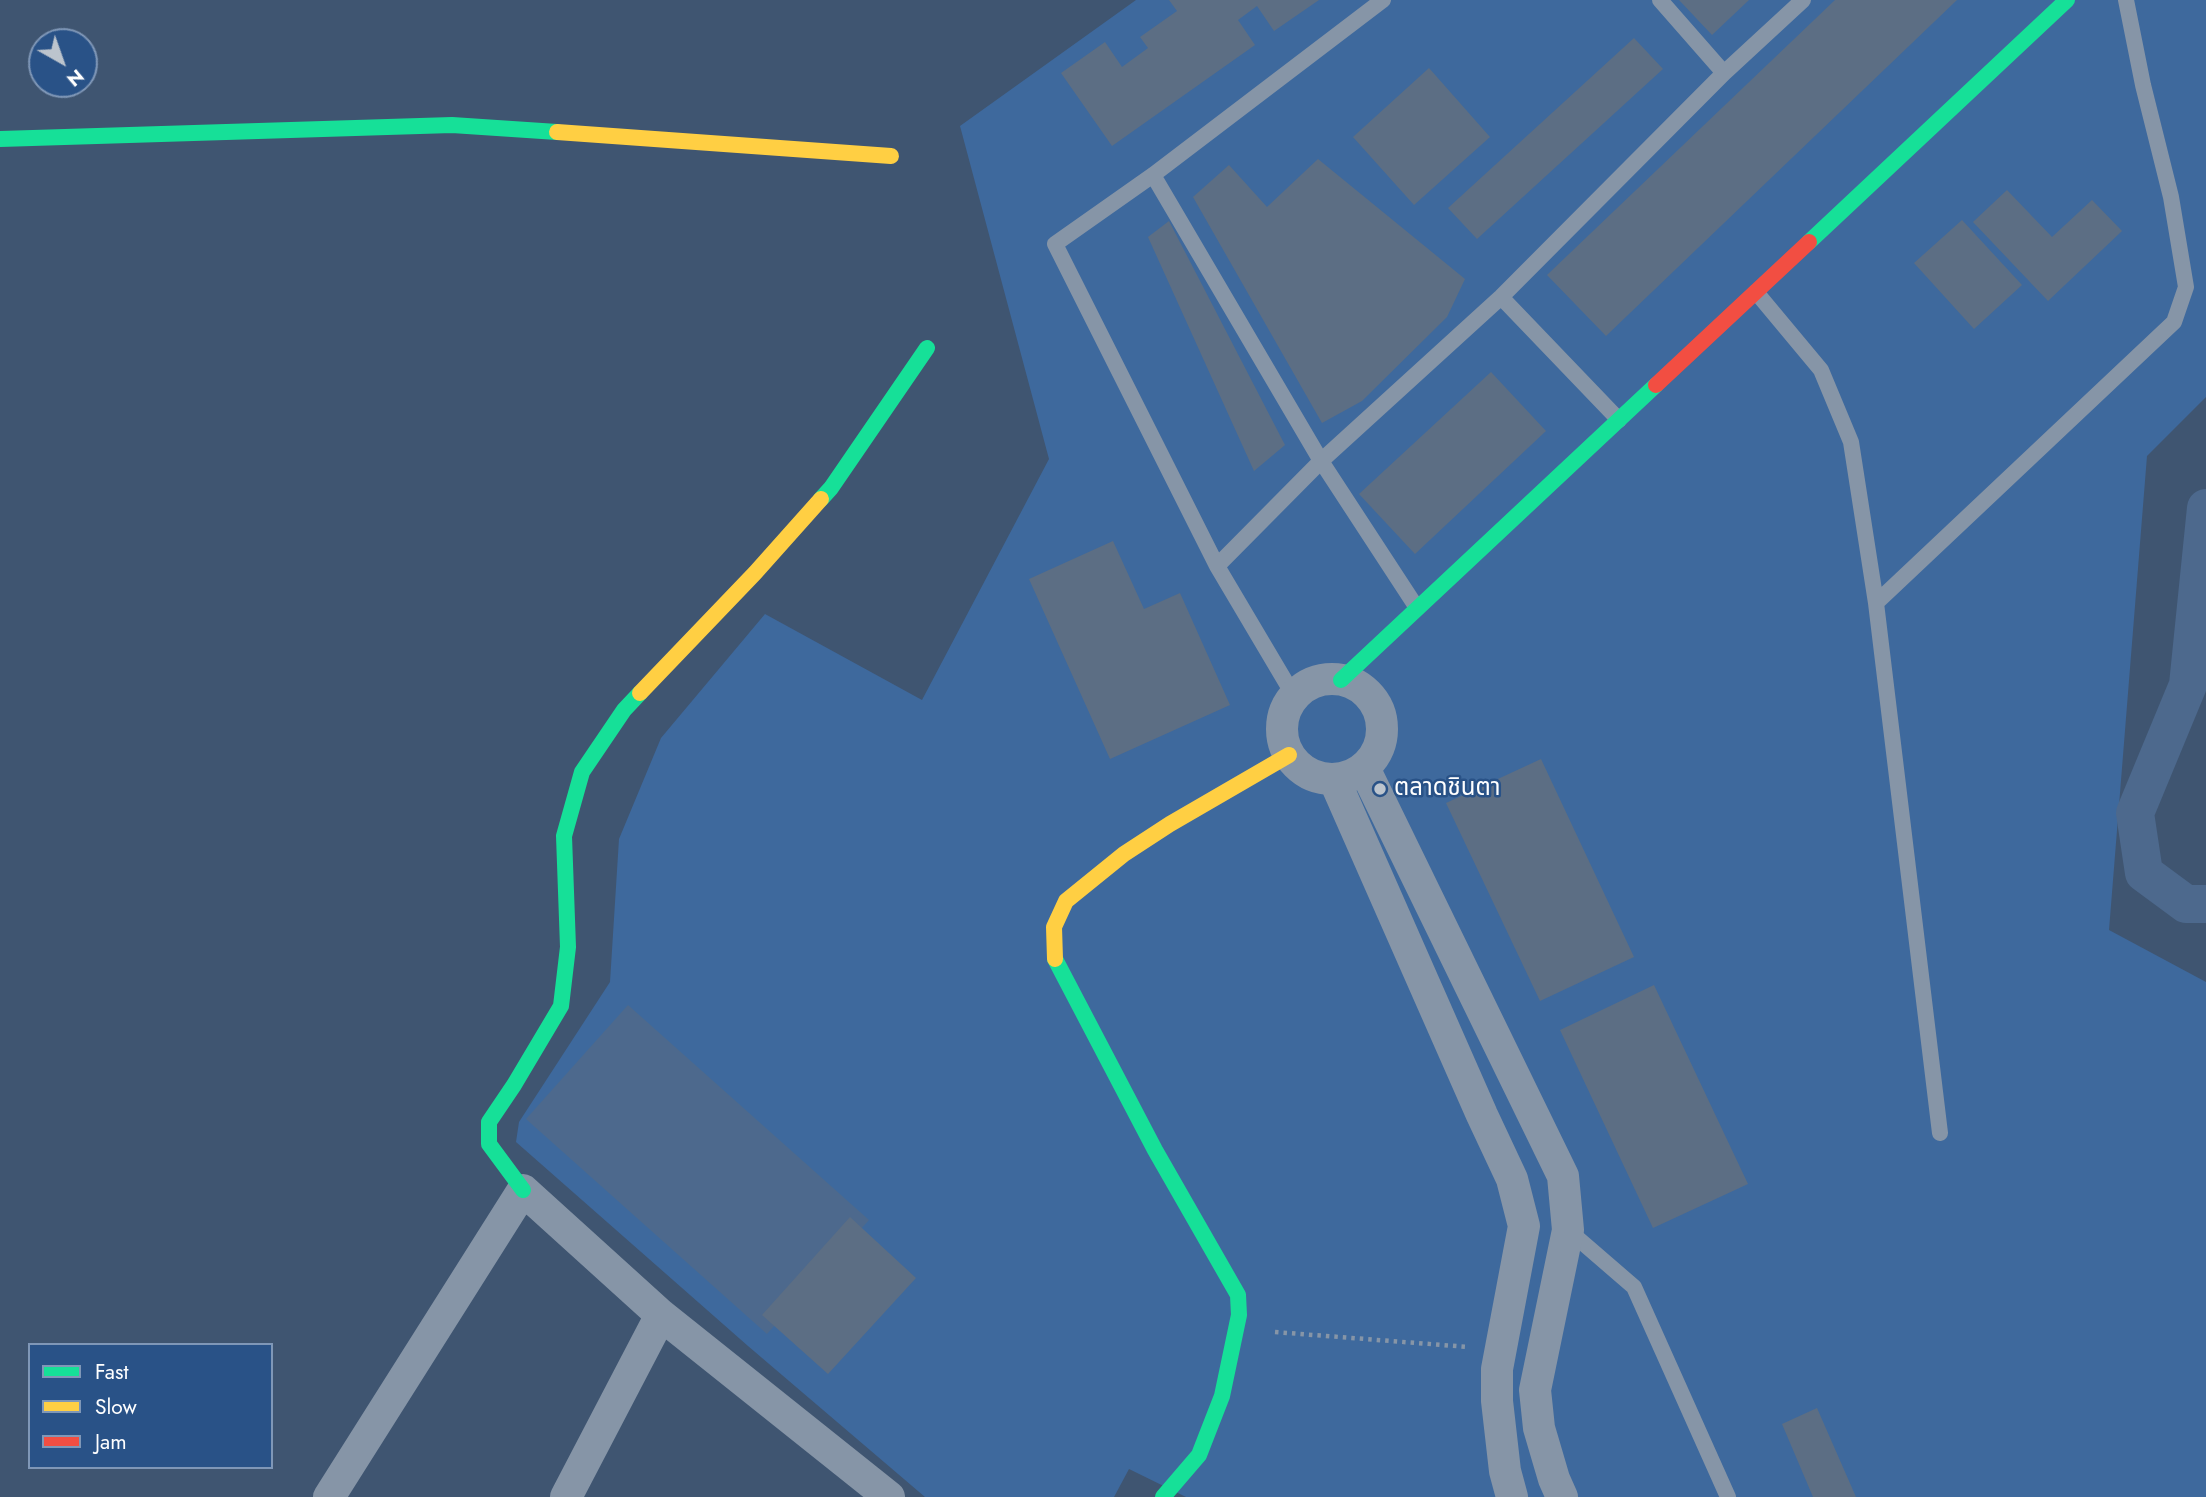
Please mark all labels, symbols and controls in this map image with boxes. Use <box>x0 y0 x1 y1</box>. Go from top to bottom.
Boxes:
north arrow <box>28 28 98 98</box>
text: N <box>61 63 90 93</box>
place label: ตลาดชินตา <box>1394 775 1500 803</box>
marker: ตลาดชินตา <box>1372 781 1388 797</box>
legend <box>28 1343 273 1469</box>
text: Fast <box>95 1357 128 1387</box>
text: Slow <box>95 1392 137 1422</box>
text: Jam <box>95 1427 127 1457</box>

